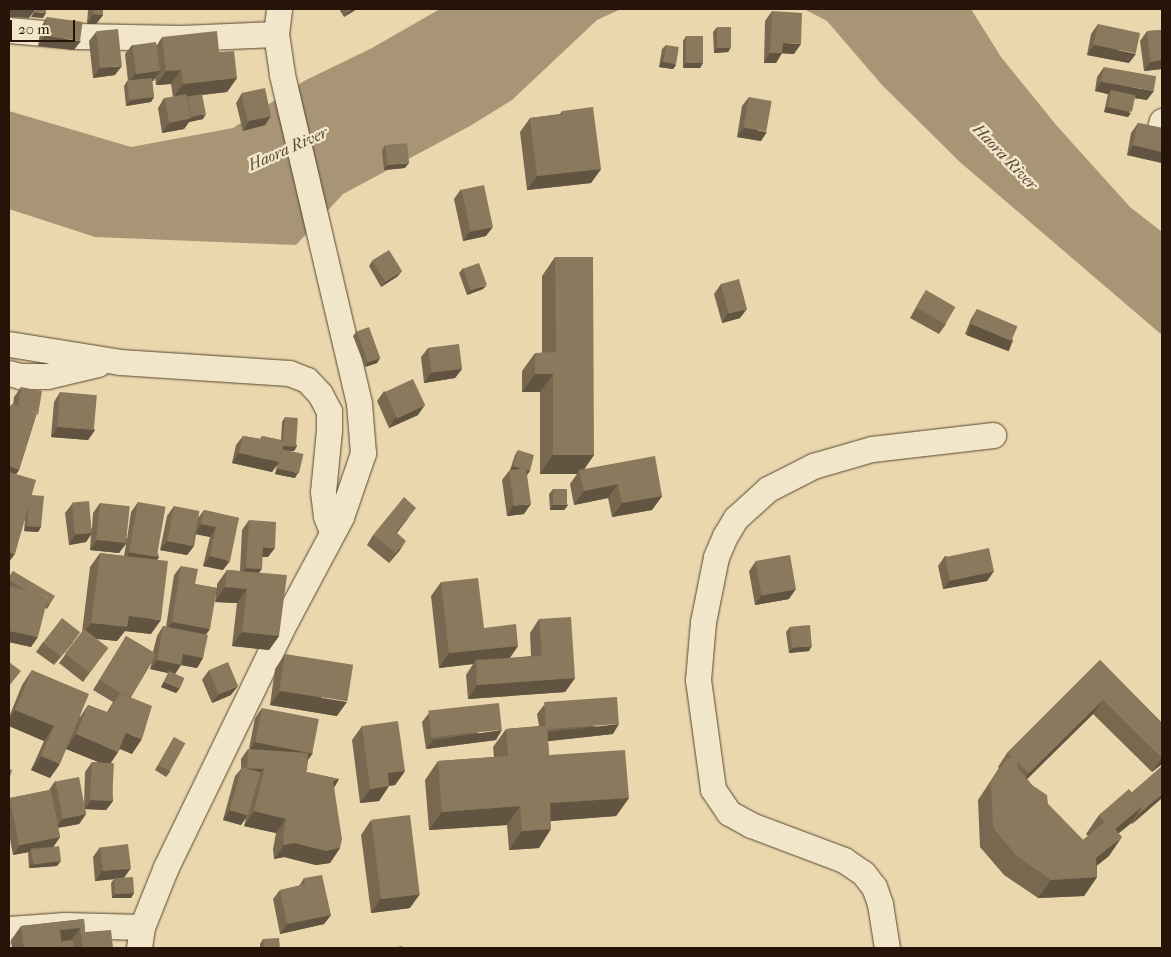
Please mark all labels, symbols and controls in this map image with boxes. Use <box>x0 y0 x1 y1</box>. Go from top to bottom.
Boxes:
scale bar <box>12 10 78 42</box>
text: 20 m <box>18 20 50 38</box>
water label: Haora River <box>969 120 1041 194</box>
water label: Haora River <box>245 123 331 175</box>

